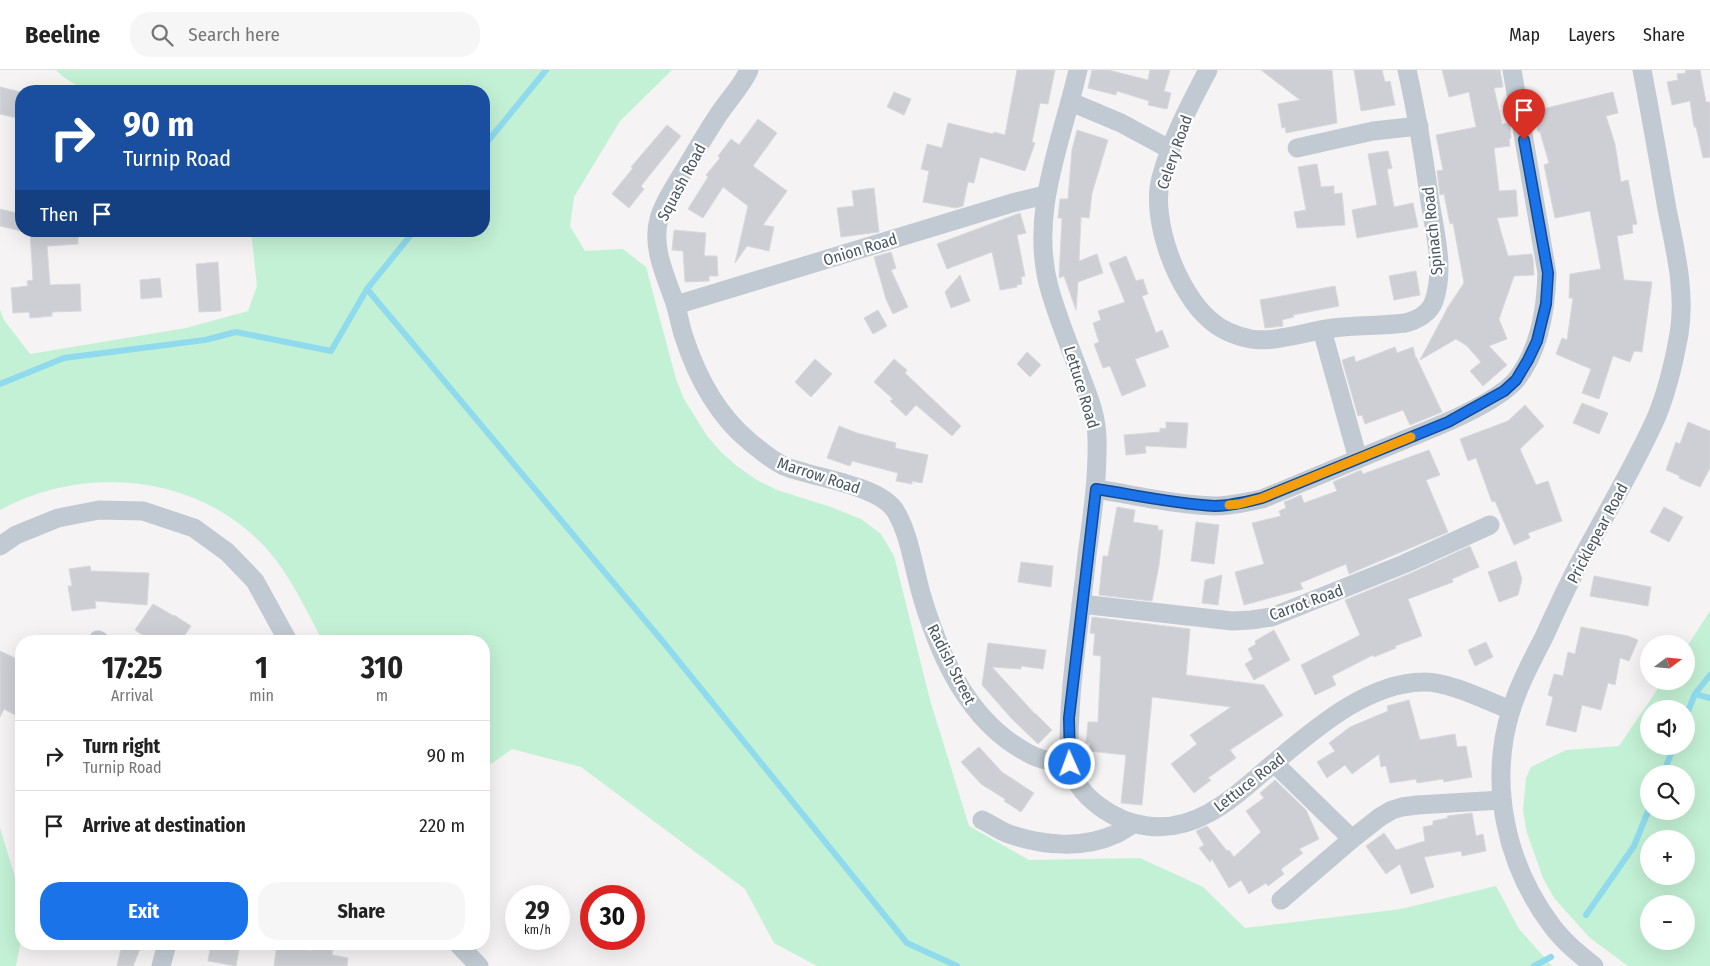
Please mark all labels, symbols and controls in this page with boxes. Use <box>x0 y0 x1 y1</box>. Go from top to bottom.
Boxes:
search box <box>130 12 480 57</box>
text: Beeline <box>25 21 100 49</box>
icon: search <box>148 21 176 49</box>
text: Search here <box>188 23 280 46</box>
text: Map <box>1509 24 1540 46</box>
text: Layers <box>1568 24 1615 46</box>
text: Share <box>1643 24 1685 46</box>
pin <box>1503 89 1545 140</box>
icon: arrive <box>1510 96 1538 124</box>
text: 90 m <box>123 103 194 145</box>
icon: right <box>40 105 105 170</box>
street label: Celery Road <box>1153 112 1196 192</box>
street label: Squash Road <box>653 140 710 224</box>
text: Turnip Road <box>123 145 231 172</box>
street label: Spinach Road <box>1418 186 1447 276</box>
icon: arrive <box>88 200 116 228</box>
text: Then <box>40 203 78 226</box>
street label: Onion Road <box>821 229 899 270</box>
street label: Lettuce Road <box>1060 344 1103 430</box>
street label: Marrow Road <box>775 453 863 498</box>
street label: Pricklepear Road <box>1563 480 1632 587</box>
street label: Carrot Road <box>1267 580 1346 625</box>
street label: Radish Street <box>923 621 980 708</box>
north arrow <box>1640 635 1695 690</box>
map controls <box>1640 635 1695 950</box>
text: 17:25 <box>102 650 163 686</box>
text: 1 <box>255 650 268 686</box>
text: 310 <box>361 650 403 686</box>
text: Arrival <box>111 686 153 705</box>
text: min <box>249 686 274 705</box>
text: m <box>376 686 388 705</box>
button: sound <box>1640 700 1695 755</box>
text: Turn right <box>83 735 160 758</box>
position arrow <box>1043 737 1095 789</box>
icon: right <box>40 742 68 770</box>
text: 90 m <box>427 744 465 767</box>
street label: Lettuce Road <box>1210 749 1289 816</box>
text: Turnip Road <box>83 758 162 777</box>
button: search <box>1640 765 1695 820</box>
icon: arrive <box>40 812 68 840</box>
text: Arrive at destination <box>83 814 246 837</box>
text: 220 m <box>419 814 465 837</box>
button: + <box>1640 830 1695 885</box>
button: Exit <box>40 882 248 940</box>
button: Share <box>258 882 465 940</box>
speed limit sign: 30 <box>580 885 645 950</box>
button: − <box>1640 895 1695 950</box>
text: 29 <box>525 896 550 926</box>
text: km/h <box>524 923 551 937</box>

